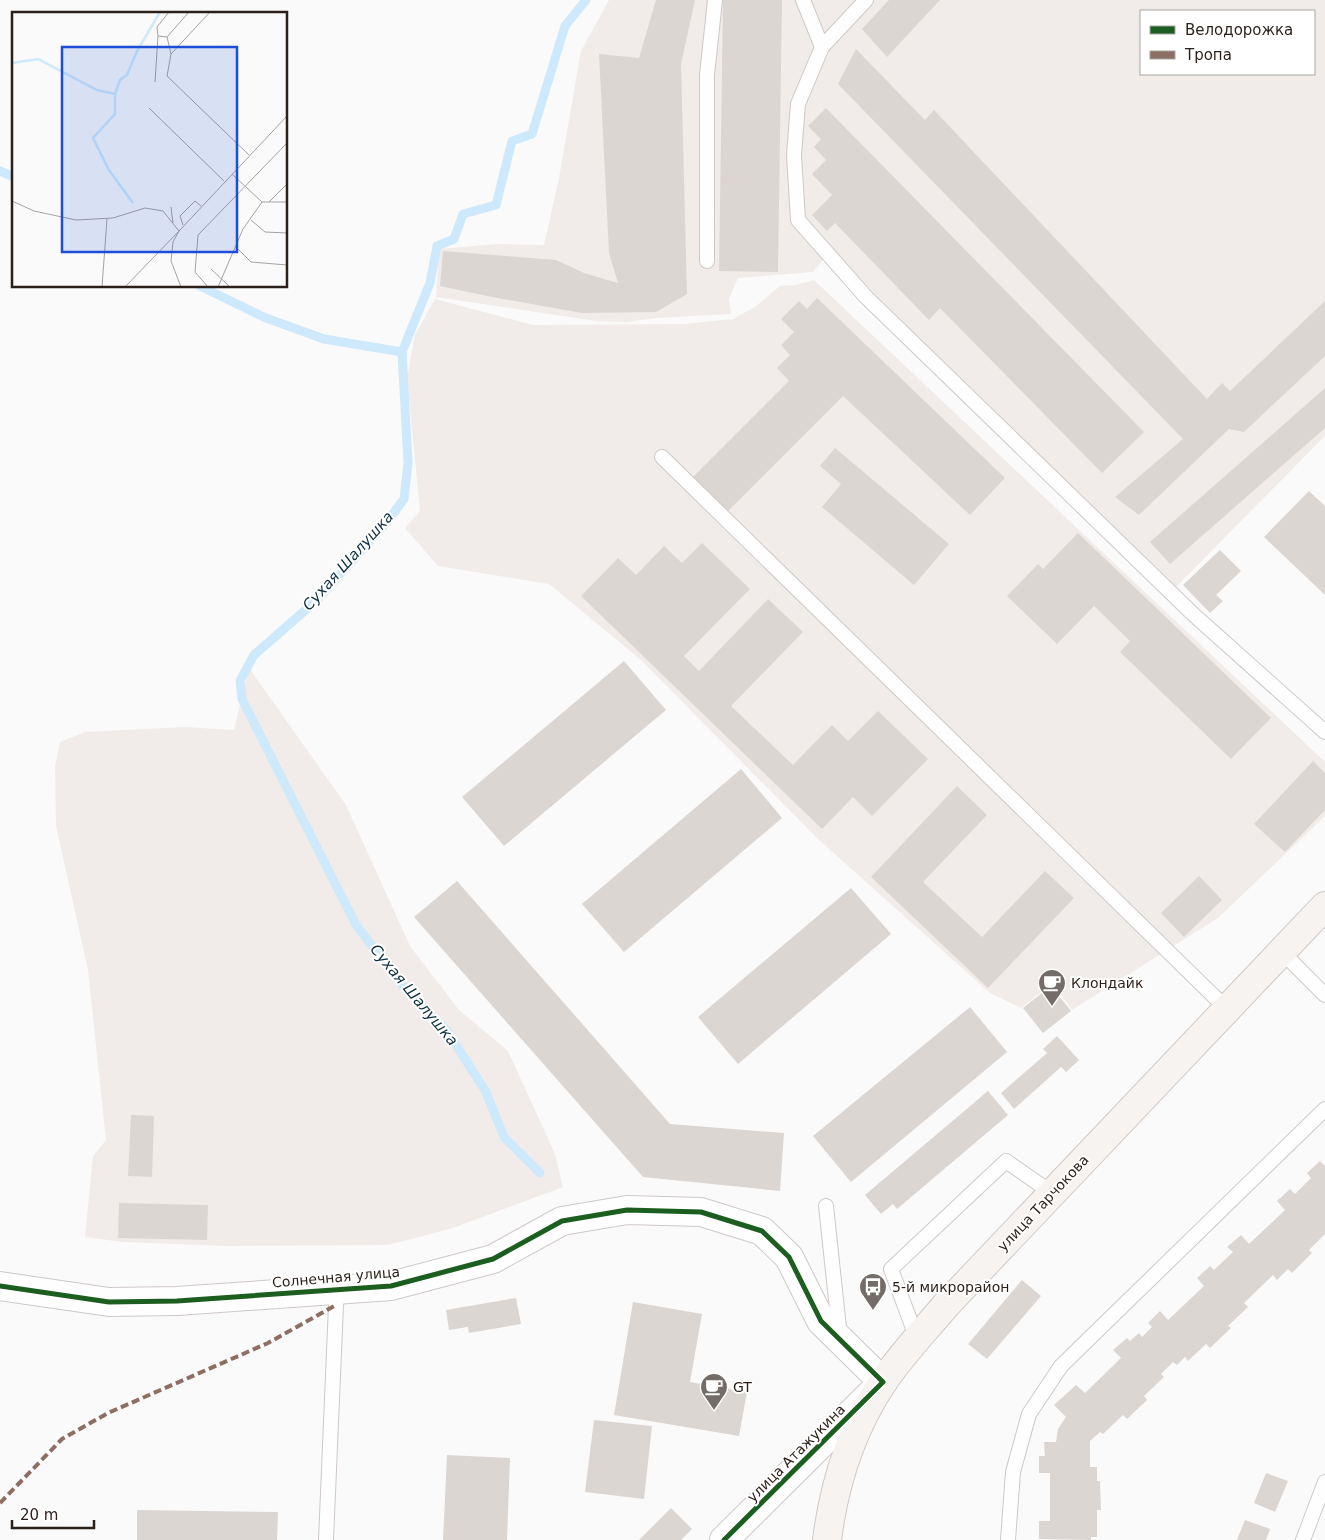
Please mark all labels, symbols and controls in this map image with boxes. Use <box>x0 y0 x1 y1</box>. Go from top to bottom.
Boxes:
legend <box>1140 10 1315 75</box>
inset map <box>12 12 288 288</box>
text: Велодорожка <box>1185 21 1293 39</box>
text: Тропа <box>1184 46 1232 64</box>
water label: Сухая Шалушка <box>299 508 397 614</box>
water label: Сухая Шалушка <box>366 941 462 1049</box>
cafe icon: Клондайк <box>1037 968 1067 1007</box>
place label: Клондайк <box>1071 975 1143 991</box>
street label: улица Тарчокова <box>994 1152 1092 1254</box>
street label: Солнечная улица <box>271 1263 401 1291</box>
bus stop icon: 5-й микрорайон <box>858 1272 888 1311</box>
place label: 5-й микрорайон <box>892 1279 1009 1295</box>
cafe icon: GT <box>699 1372 729 1411</box>
place label: GT <box>733 1379 752 1395</box>
street label: улица Атажукина <box>744 1401 848 1505</box>
scale bar <box>12 1498 95 1530</box>
text: 20 m <box>20 1506 58 1524</box>

